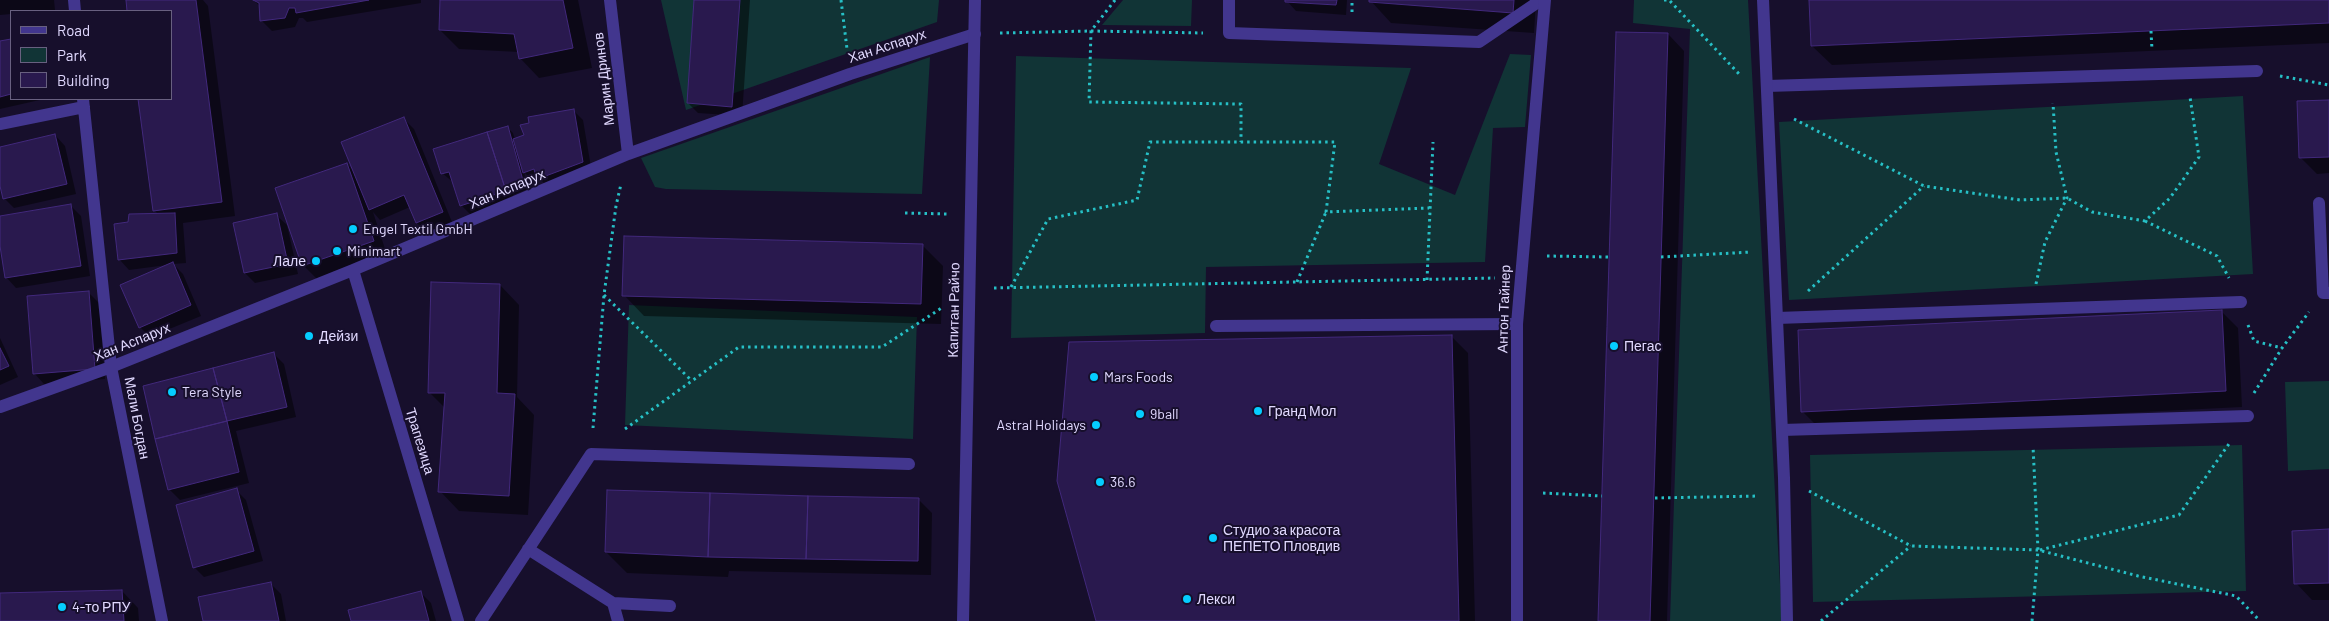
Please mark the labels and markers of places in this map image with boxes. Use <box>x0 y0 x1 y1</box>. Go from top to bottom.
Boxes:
place label: Engel Textil GmbH <box>363 221 473 237</box>
marker: Engel Textil GmbH <box>347 223 359 235</box>
place label: Minimart <box>347 243 401 259</box>
marker: Minimart <box>331 245 343 257</box>
place label: Лале <box>273 253 306 269</box>
marker: Лале <box>310 255 322 267</box>
place label: Дейзи <box>319 328 358 344</box>
marker: Дейзи <box>303 330 315 342</box>
place label: Пегас <box>1624 338 1661 354</box>
marker: Пегас <box>1608 340 1620 352</box>
place label: Mars Foods <box>1104 369 1173 385</box>
marker: Mars Foods <box>1088 371 1100 383</box>
place label: Tera Style <box>182 384 242 400</box>
marker: Tera Style <box>166 386 178 398</box>
place label: Гранд Мол <box>1268 403 1337 419</box>
marker: Гранд Мол <box>1252 405 1264 417</box>
place label: 9ball <box>1150 406 1179 422</box>
marker: 9ball <box>1134 408 1146 420</box>
place label: Astral Holidays <box>996 417 1086 433</box>
marker: Astral Holidays <box>1090 419 1102 431</box>
place label: 36.6 <box>1110 474 1136 490</box>
marker: 36.6 <box>1094 476 1106 488</box>
place label: Студио за красота ПЕПЕТО Пловдив <box>1223 522 1340 554</box>
marker: Студио за красота ПЕПЕТО Пловдив <box>1207 532 1219 544</box>
place label: Лекси <box>1197 591 1235 607</box>
marker: Лекси <box>1181 593 1193 605</box>
place label: 4-то РПУ <box>72 599 130 615</box>
marker: 4-то РПУ <box>56 601 68 613</box>

